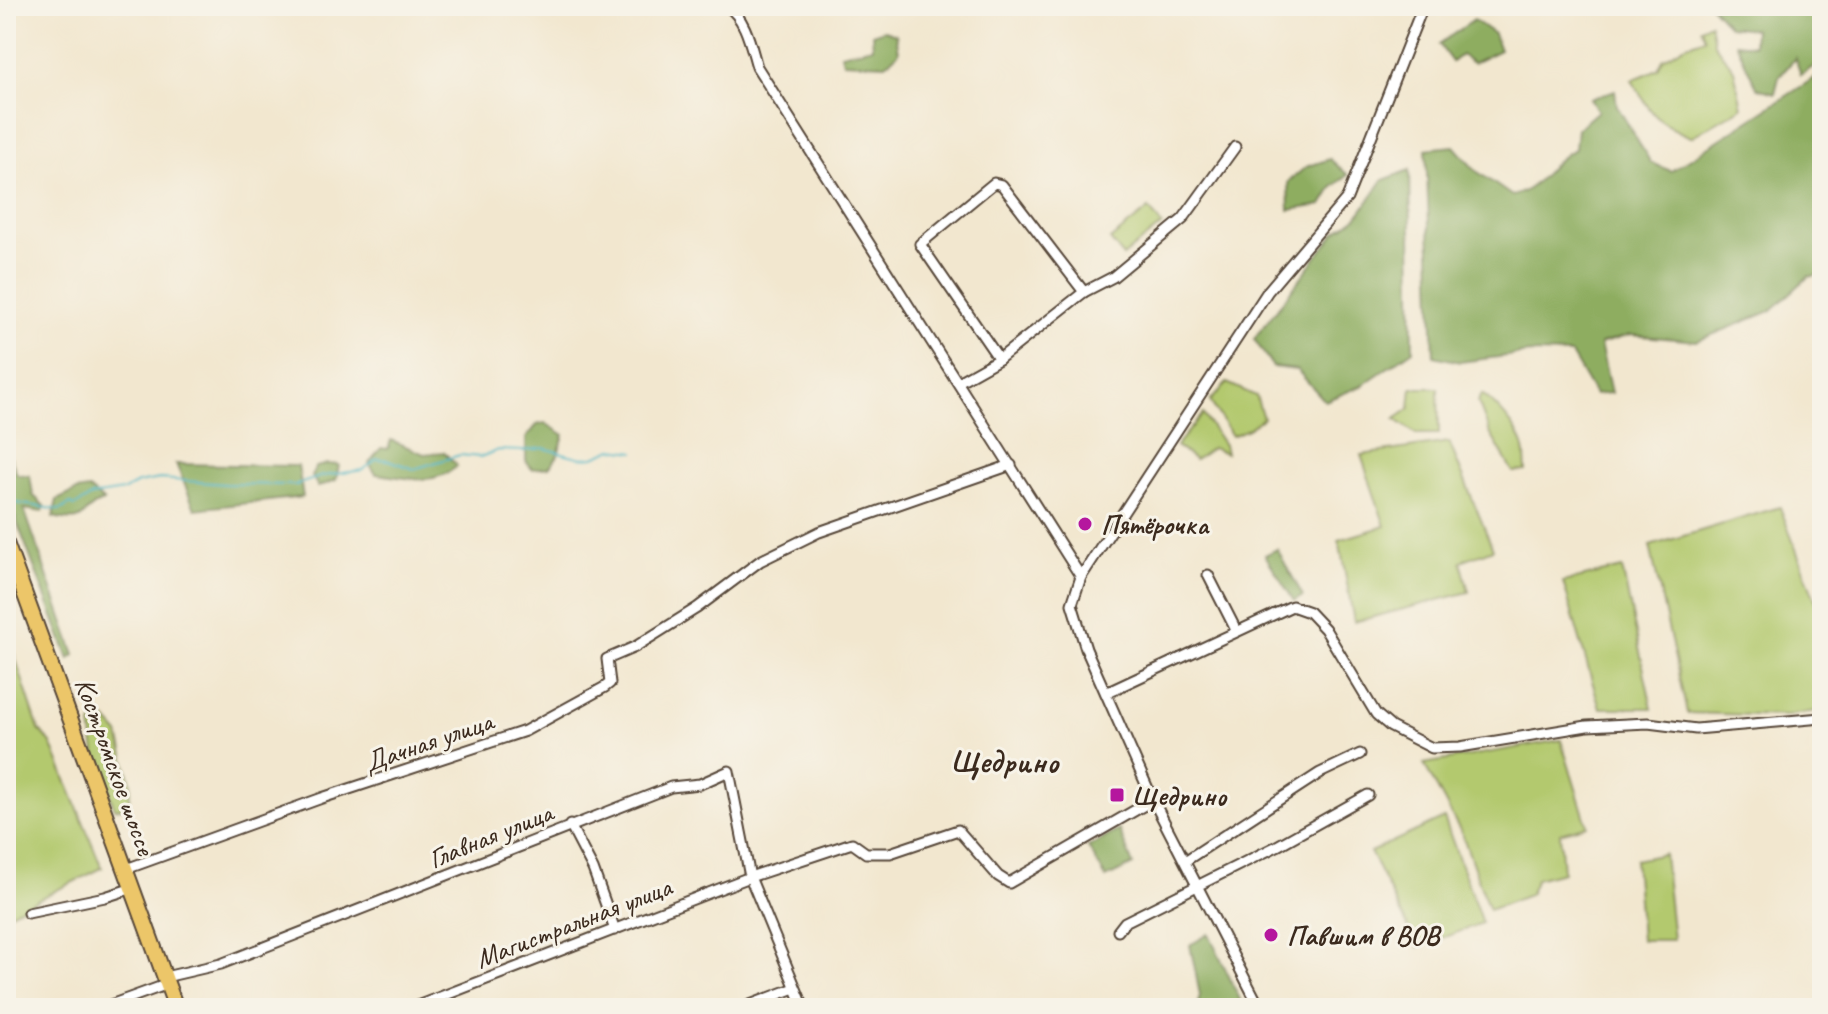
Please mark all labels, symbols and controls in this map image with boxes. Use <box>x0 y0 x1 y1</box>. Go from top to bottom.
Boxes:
place label: Пятёрочка <box>1101 507 1210 542</box>
marker: Пятёрочка <box>1076 515 1094 533</box>
street label: Костромское шоссе <box>67 673 164 861</box>
street label: Дачная улица <box>359 702 499 780</box>
district label: Щедрино <box>952 741 1060 782</box>
place label: Щедрино <box>1133 778 1228 813</box>
marker: Щедрино <box>1108 786 1126 804</box>
street label: Главная улица <box>423 794 560 876</box>
street label: Магистральная улица <box>470 868 678 976</box>
place label: Павшим в ВОВ <box>1287 918 1442 953</box>
marker: Павшим в ВОВ <box>1262 926 1280 944</box>

